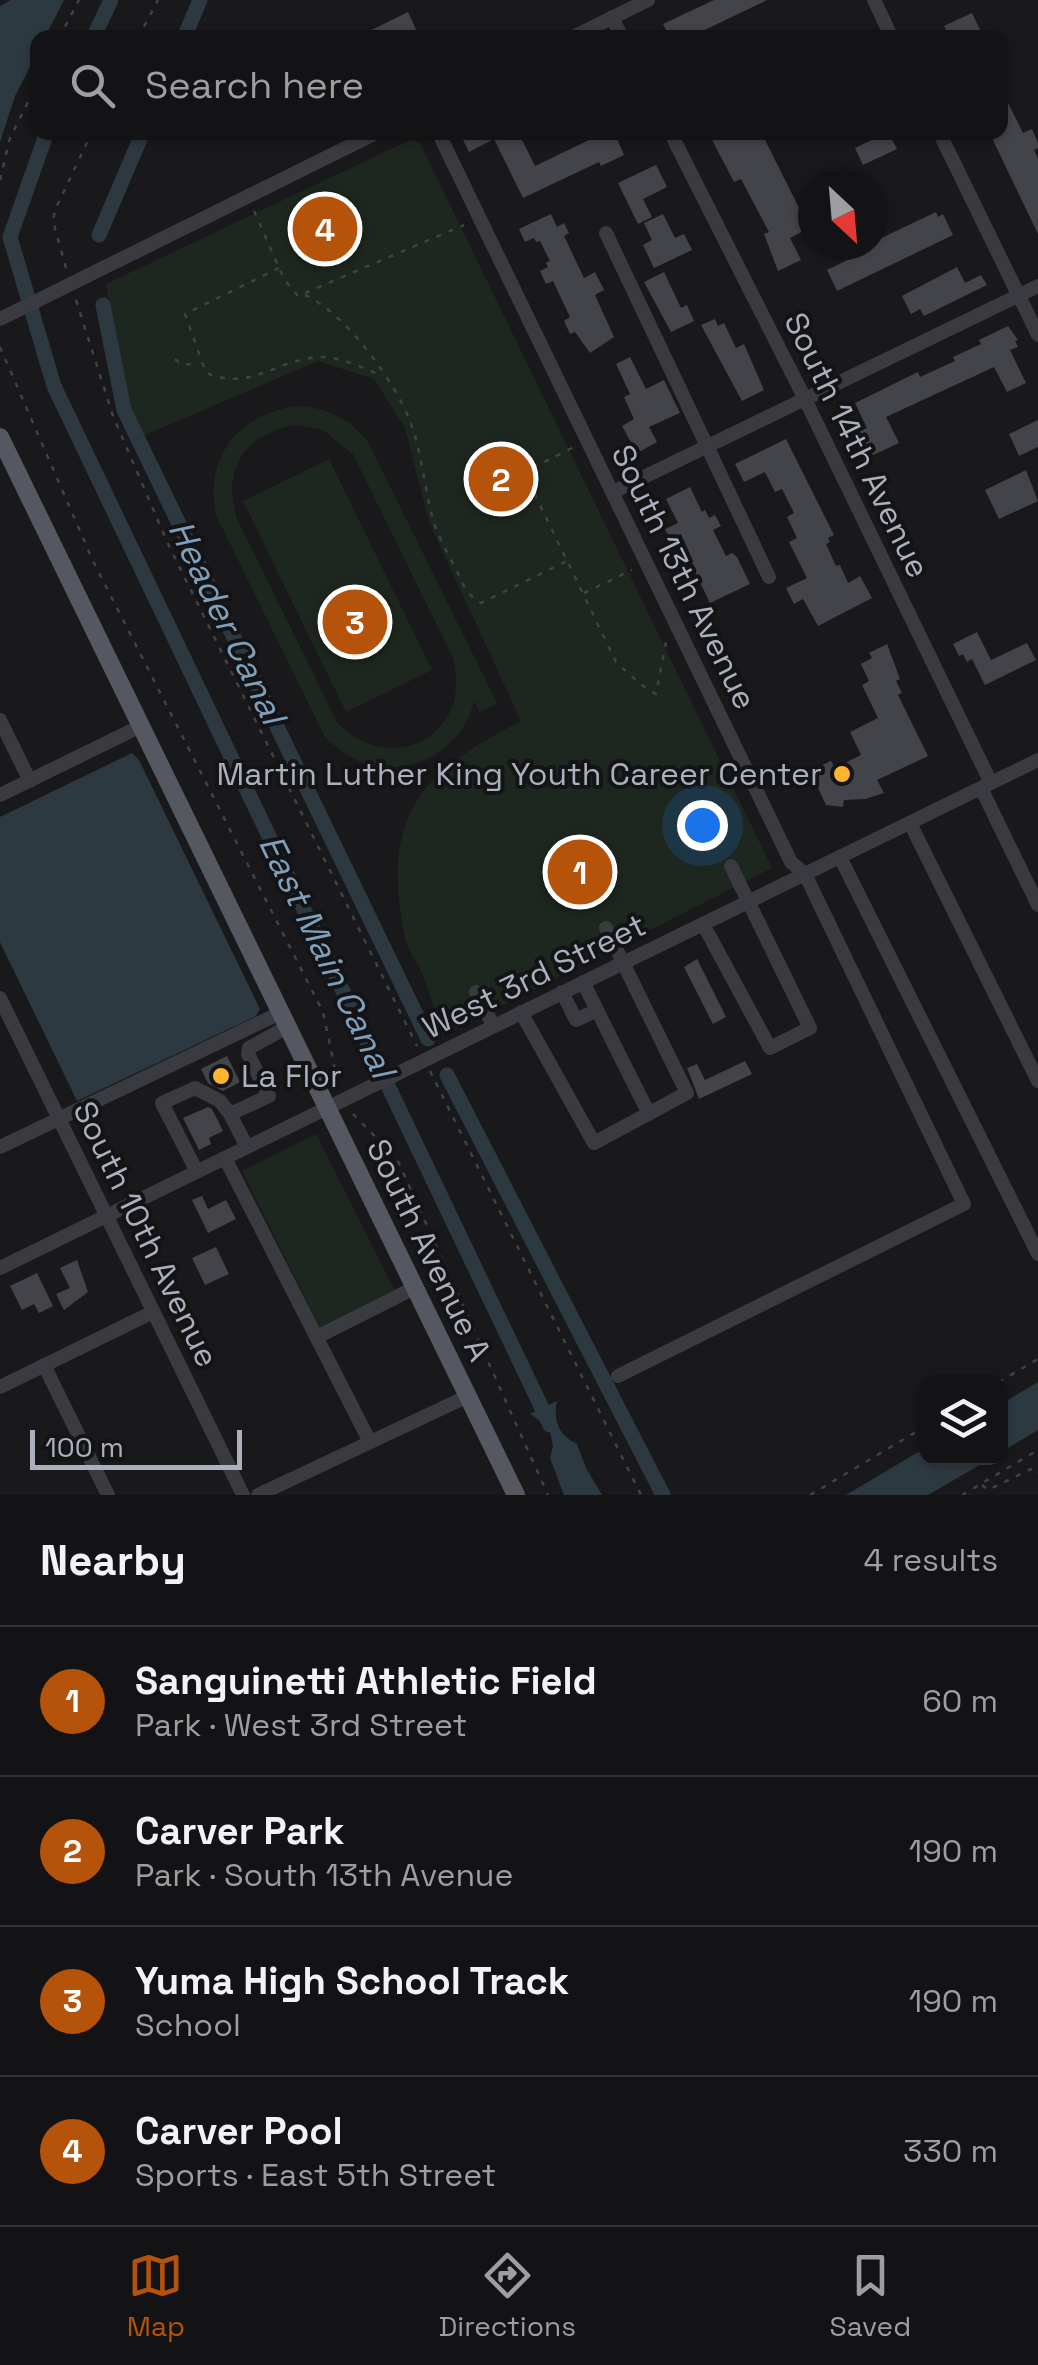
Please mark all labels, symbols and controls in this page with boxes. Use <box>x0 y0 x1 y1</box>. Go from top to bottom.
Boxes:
search box <box>30 30 1008 140</box>
icon: search <box>65 58 120 113</box>
text: Search here <box>145 61 364 109</box>
north arrow <box>798 170 888 260</box>
pin: 4 <box>292 192 358 266</box>
street label: South 14th Avenue <box>775 306 939 584</box>
street label: South 13th Avenue <box>603 438 765 716</box>
pin: 2 <box>468 442 534 516</box>
water label: Header Canal <box>159 513 297 734</box>
pin: 3 <box>322 584 388 660</box>
place label: Martin Luther King Youth Career Center <box>217 754 822 794</box>
marker: Martin Luther King Youth Career Center <box>831 763 853 785</box>
your location <box>677 800 728 851</box>
water label: East Main Canal <box>249 827 406 1088</box>
pin: 1 <box>548 834 612 910</box>
street label: West 3rd Street <box>416 905 652 1047</box>
place label: La Flor <box>241 1056 342 1096</box>
marker: La Flor <box>210 1065 232 1087</box>
street label: South 10th Avenue <box>64 1095 228 1373</box>
street label: South Avenue A <box>358 1132 500 1368</box>
map controls <box>918 1375 1008 1465</box>
button: layers <box>918 1375 1008 1465</box>
scale bar <box>30 1425 242 1470</box>
text: 100 m <box>45 1429 124 1465</box>
text: Nearby <box>40 1534 186 1587</box>
text: 4 results <box>863 1540 998 1580</box>
text: Sanguinetti Athletic Field <box>135 1657 597 1705</box>
text: 1 <box>65 1681 80 1721</box>
text: 60 m <box>922 1681 998 1721</box>
text: Park · West 3rd Street <box>135 1705 467 1745</box>
text: Carver Park <box>135 1807 344 1855</box>
text: 2 <box>63 1831 82 1871</box>
text: 190 m <box>909 1831 998 1871</box>
text: Park · South 13th Avenue <box>135 1855 513 1895</box>
text: Yuma High School Track <box>135 1957 569 2005</box>
text: 3 <box>63 1981 82 2021</box>
text: 190 m <box>909 1981 998 2021</box>
text: School <box>135 2005 241 2045</box>
text: Carver Pool <box>135 2107 343 2155</box>
text: 4 <box>62 2131 83 2171</box>
text: 330 m <box>903 2131 998 2171</box>
text: Sports · East 5th Street <box>135 2155 496 2195</box>
tab: Map <box>127 2248 185 2344</box>
tab: Directions <box>439 2248 576 2344</box>
tab: Saved <box>830 2248 911 2344</box>

